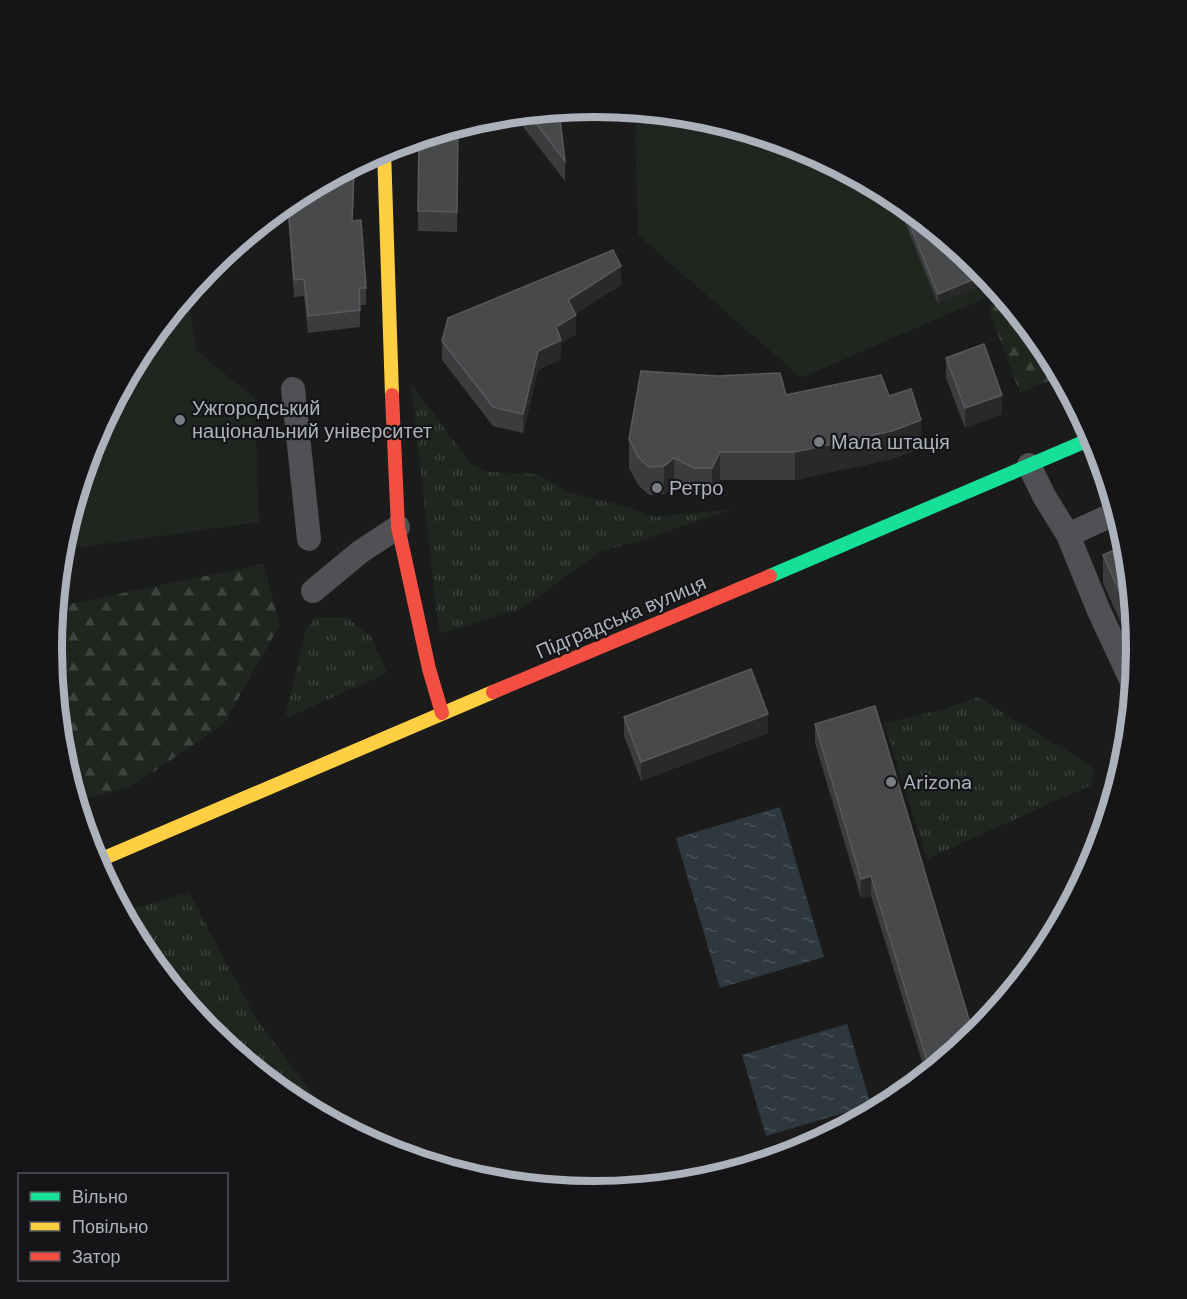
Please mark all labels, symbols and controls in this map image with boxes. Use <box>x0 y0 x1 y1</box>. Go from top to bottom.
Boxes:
place label: Ужгородський національний університет <box>192 395 432 444</box>
marker: Ужгородський національний університет <box>173 413 187 427</box>
place label: Мала штація <box>831 429 950 455</box>
marker: Мала штація <box>812 435 826 449</box>
place label: Ретро <box>669 475 723 501</box>
marker: Ретро <box>650 481 664 495</box>
street label: Підградська вулиця <box>532 569 710 665</box>
place label: Arizona <box>903 769 972 795</box>
marker: Arizona <box>884 775 898 789</box>
legend <box>18 1173 228 1281</box>
text: Вільно <box>72 1185 128 1209</box>
text: Повільно <box>72 1215 148 1239</box>
text: Затор <box>72 1245 121 1269</box>

